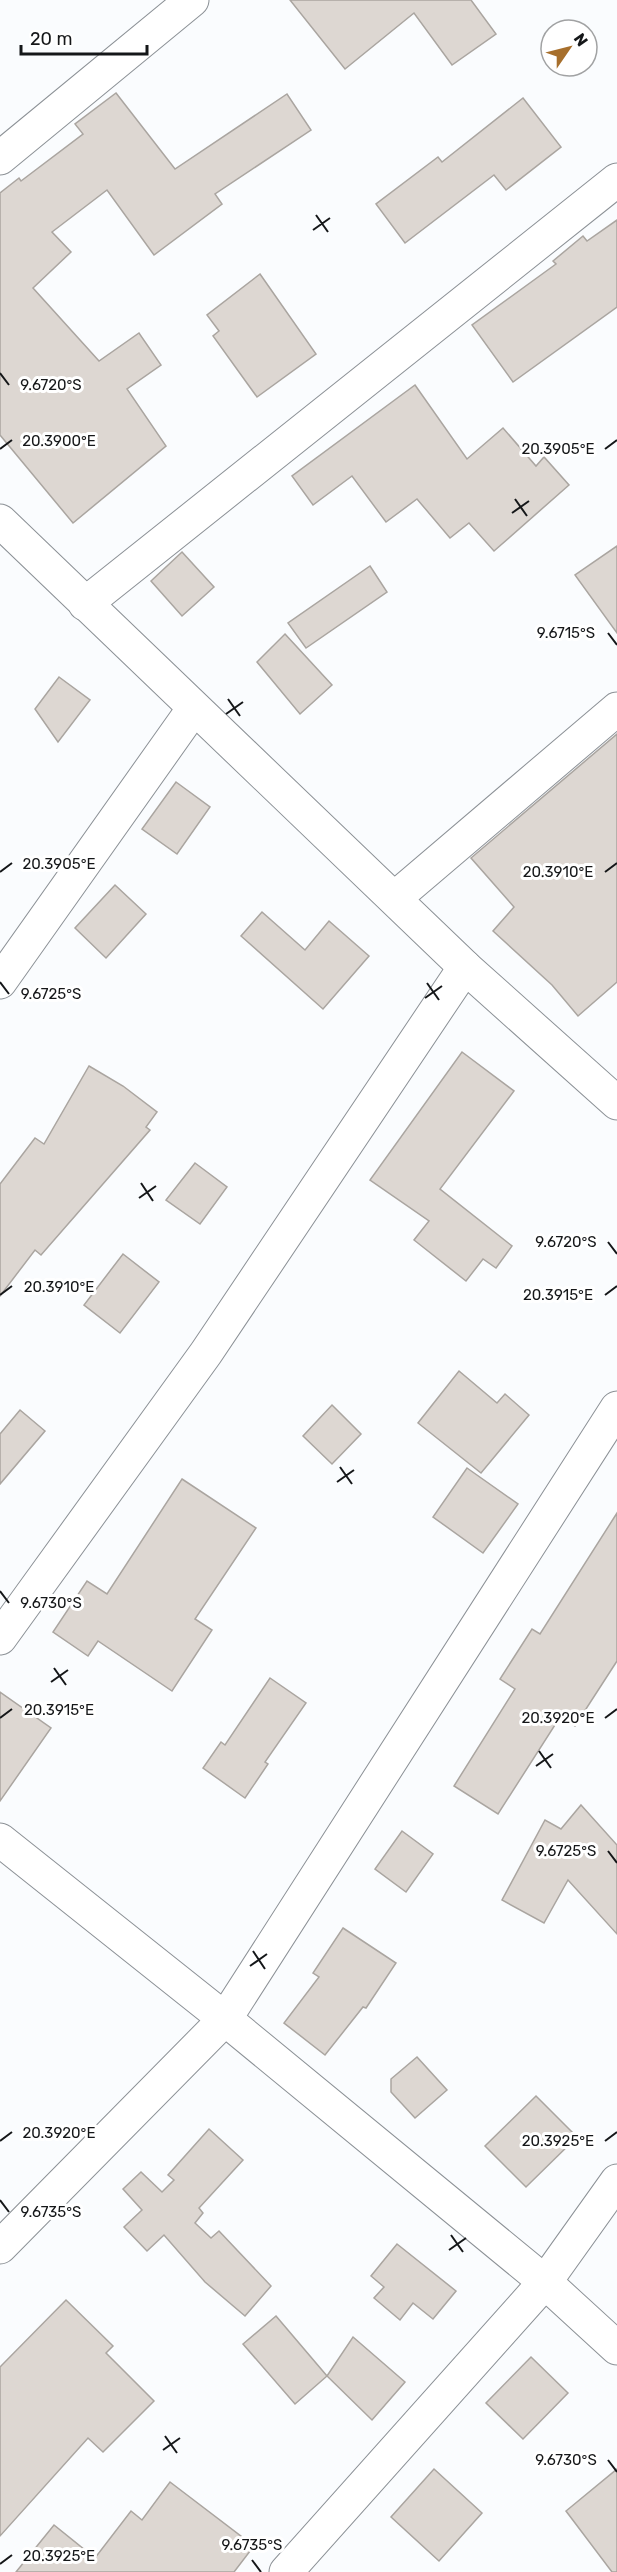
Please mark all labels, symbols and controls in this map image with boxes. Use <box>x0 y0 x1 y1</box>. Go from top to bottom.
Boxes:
scale bar <box>21 18 147 56</box>
north arrow <box>539 18 599 78</box>
text: 20 m <box>30 28 72 50</box>
text: N <box>570 30 592 50</box>
text: 9.6720°S <box>20 376 82 394</box>
text: 20.3900°E <box>22 432 96 450</box>
text: 20.3905°E <box>521 440 595 458</box>
text: 9.6715°S <box>537 624 595 642</box>
text: 20.3905°E <box>22 855 96 873</box>
text: 20.3910°E <box>523 863 593 881</box>
text: 9.6725°S <box>21 985 81 1003</box>
text: 9.6720°S <box>535 1233 597 1251</box>
text: 20.3910°E <box>24 1278 94 1296</box>
text: 20.3915°E <box>523 1286 593 1304</box>
text: 9.6730°S <box>20 1594 82 1612</box>
text: 20.3915°E <box>24 1701 94 1719</box>
text: 20.3920°E <box>521 1709 595 1727</box>
text: 9.6725°S <box>536 1842 596 1860</box>
text: 20.3920°E <box>22 2124 96 2142</box>
text: 20.3925°E <box>522 2132 594 2150</box>
text: 9.6735°S <box>21 2203 81 2221</box>
text: 9.6730°S <box>535 2451 597 2469</box>
text: 9.6735°S <box>222 2536 282 2554</box>
text: 20.3925°E <box>23 2547 95 2565</box>

